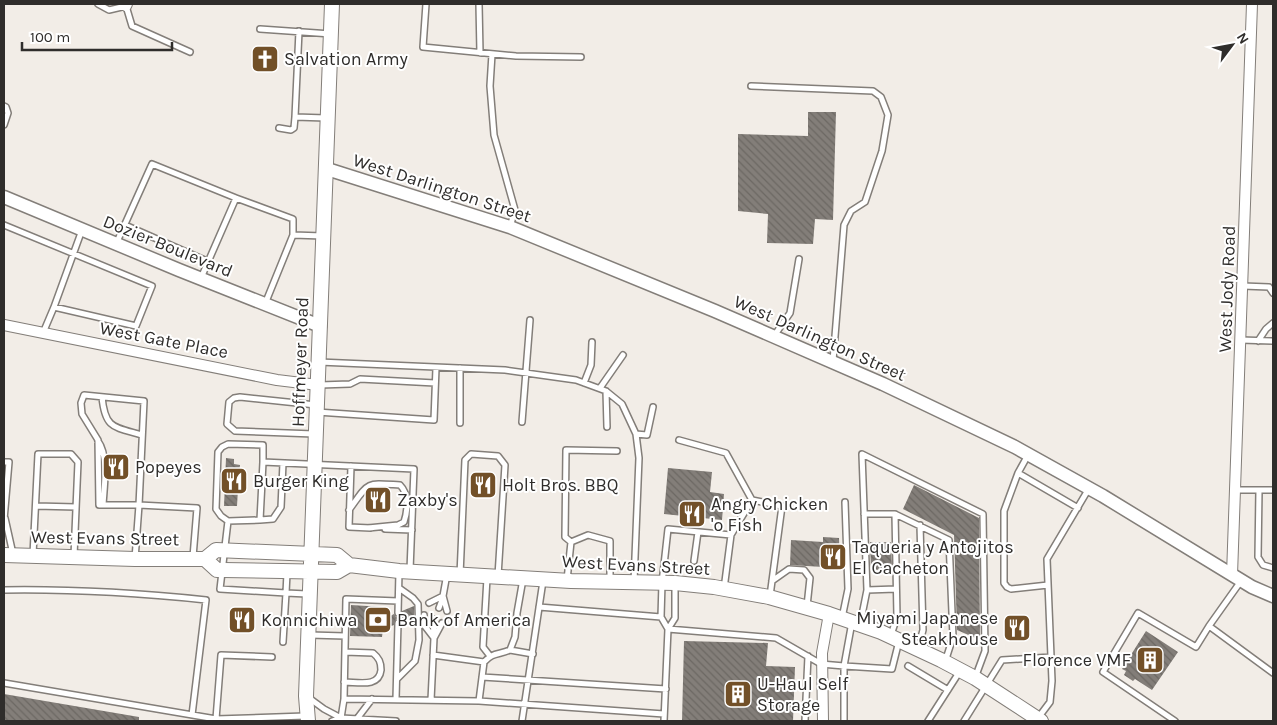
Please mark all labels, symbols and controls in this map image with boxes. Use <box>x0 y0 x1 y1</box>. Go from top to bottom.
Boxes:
scale bar <box>22 20 172 52</box>
north arrow <box>1207 20 1257 70</box>
text: 100 m <box>30 28 70 46</box>
text: N <box>1233 30 1252 47</box>
church icon: Salvation Army <box>250 44 280 74</box>
place label: Salvation Army <box>284 48 409 70</box>
street label: West Darlington Street <box>350 149 534 227</box>
street label: Dozier Boulevard <box>100 210 236 282</box>
street label: West Jody Road <box>1214 225 1240 353</box>
street label: West Darlington Street <box>731 290 910 386</box>
street label: Hoffmeyer Road <box>287 297 313 427</box>
street label: West Gate Place <box>98 317 230 363</box>
restaurant icon: Popeyes <box>101 452 131 482</box>
place label: Popeyes <box>135 456 202 478</box>
restaurant icon: Burger King <box>219 466 249 496</box>
place label: Burger King <box>253 470 349 492</box>
restaurant icon: Holt Bros. BBQ <box>468 470 498 500</box>
place label: Holt Bros. BBQ <box>502 474 619 496</box>
restaurant icon: Zaxby's <box>363 485 393 515</box>
place label: Zaxby's <box>397 489 458 511</box>
place label: Angry Chicken 'o Fish <box>711 493 828 536</box>
restaurant icon: Angry Chicken 'o Fish <box>677 499 707 529</box>
street label: West Evans Street <box>31 526 180 550</box>
place label: Taqueria y Antojitos El Cacheton <box>852 536 1014 579</box>
restaurant icon: Taqueria y Antojitos El Cacheton <box>818 542 848 572</box>
street label: West Evans Street <box>561 550 711 580</box>
restaurant icon: Konnichiwa <box>227 605 257 635</box>
bank icon: Bank of America <box>363 605 393 635</box>
place label: Miyami Japanese Steakhouse <box>856 607 998 650</box>
place label: Konnichiwa <box>261 609 357 631</box>
place label: Bank of America <box>397 609 531 631</box>
restaurant icon: Miyami Japanese Steakhouse <box>1002 613 1032 643</box>
building icon: Florence VMF <box>1135 645 1165 675</box>
place label: Florence VMF <box>1022 649 1131 671</box>
place label: U-Haul Self Storage <box>757 673 849 716</box>
building icon: U-Haul Self Storage <box>723 679 753 709</box>

